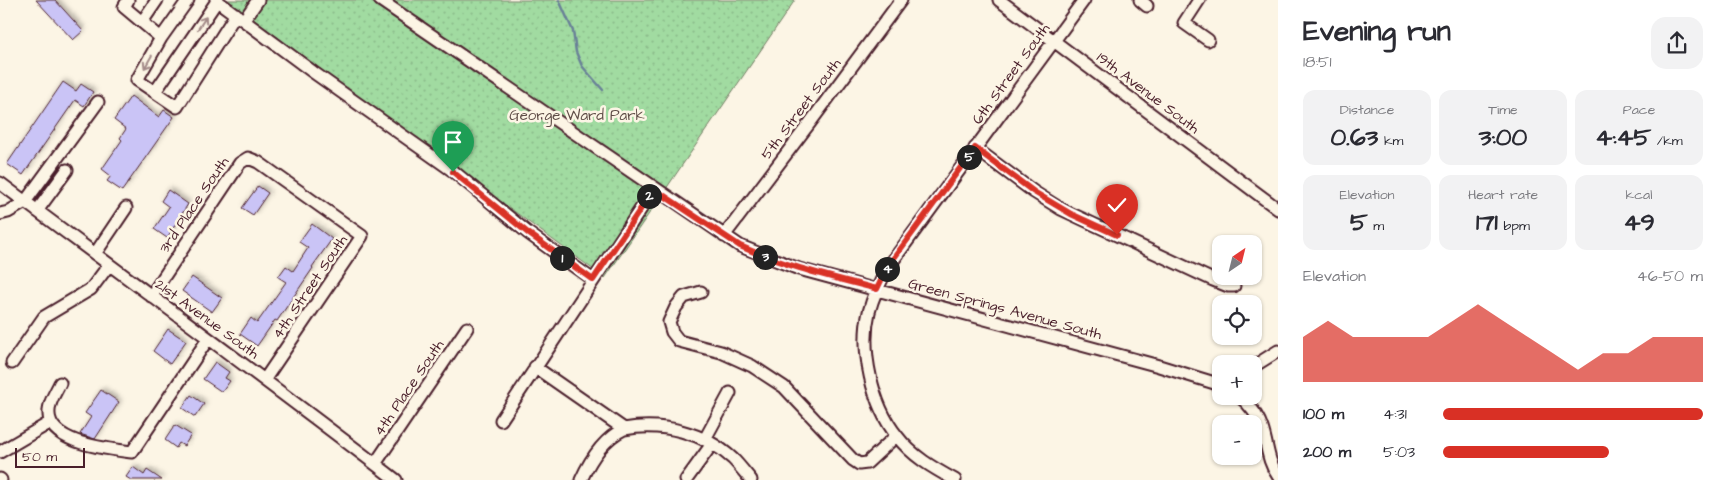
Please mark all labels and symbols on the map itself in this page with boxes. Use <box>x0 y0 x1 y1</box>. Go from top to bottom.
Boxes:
one-way arrow <box>197 16 207 30</box>
street label: 6th Street South <box>967 19 1055 129</box>
street label: 19th Avenue South <box>1092 47 1204 139</box>
one-way arrow <box>142 54 152 68</box>
street label: 5th Street South <box>756 54 846 164</box>
park label: George Ward Park <box>509 105 645 127</box>
pin <box>432 121 474 172</box>
pin: 5 <box>956 144 982 170</box>
street label: 3rd Place South <box>154 152 234 257</box>
pin: 2 <box>636 184 662 208</box>
pin <box>1096 184 1138 235</box>
street label: 4th Street South <box>267 230 353 343</box>
north arrow <box>1212 235 1262 285</box>
pin: 3 <box>752 244 778 270</box>
pin: 1 <box>550 246 574 270</box>
pin: 4 <box>874 256 900 282</box>
street label: Green Springs Avenue South <box>906 273 1105 346</box>
street label: 21st Avenue South <box>151 274 264 364</box>
street label: 4th Place South <box>369 335 449 440</box>
scale bar <box>15 445 85 468</box>

